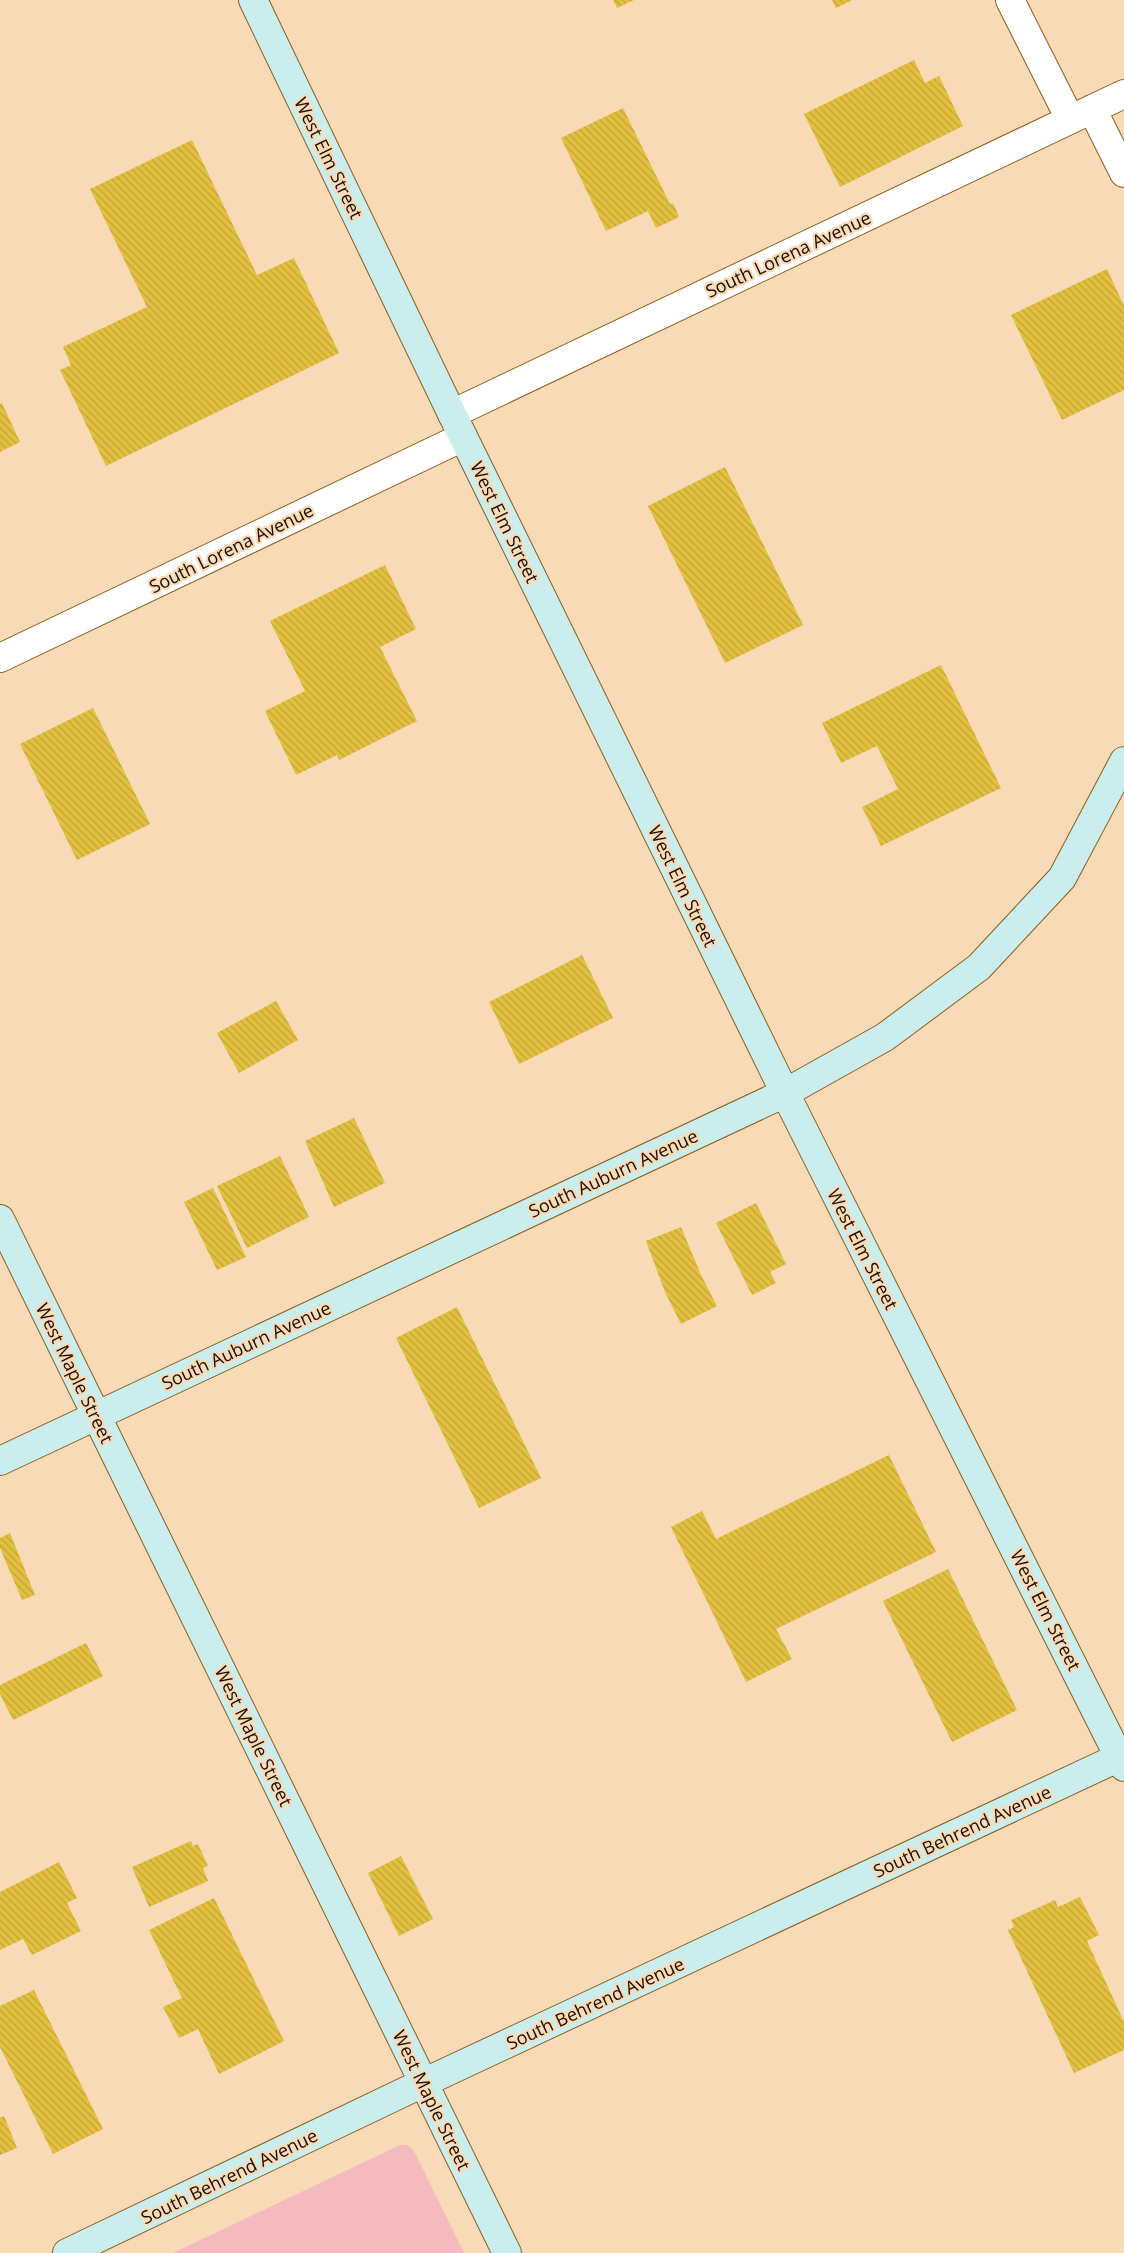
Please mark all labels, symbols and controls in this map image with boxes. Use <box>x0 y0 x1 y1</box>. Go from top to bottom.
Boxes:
street label: West Elm Street <box>289 93 369 223</box>
street label: South Lorena Avenue <box>701 205 875 303</box>
street label: West Elm Street <box>465 457 545 587</box>
street label: South Lorena Avenue <box>145 498 317 598</box>
street label: West Elm Street <box>643 821 723 951</box>
street label: South Auburn Avenue <box>525 1123 701 1223</box>
street label: West Elm Street <box>822 1184 904 1314</box>
street label: South Auburn Avenue <box>158 1295 334 1395</box>
street label: West Maple Street <box>31 1299 119 1447</box>
street label: West Elm Street <box>1005 1545 1087 1675</box>
street label: West Maple Street <box>210 1662 298 1810</box>
street label: South Behrend Avenue <box>869 1779 1055 1883</box>
street label: South Behrend Avenue <box>502 1951 688 2055</box>
street label: West Maple Street <box>388 2026 476 2174</box>
street label: South Behrend Avenue <box>137 2123 321 2229</box>

